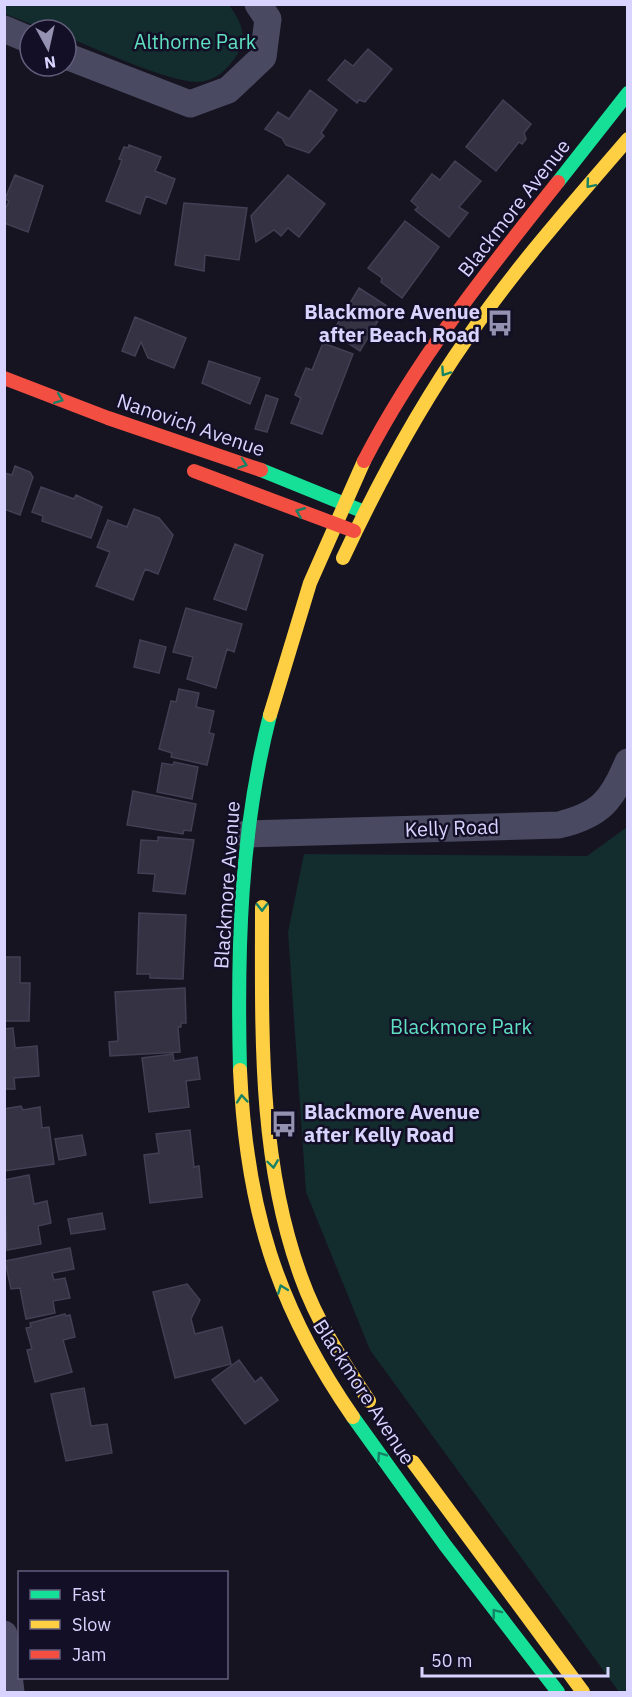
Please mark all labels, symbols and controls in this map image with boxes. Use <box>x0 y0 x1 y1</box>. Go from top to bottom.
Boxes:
north arrow <box>18 18 78 78</box>
park label: Althorne Park <box>134 28 257 55</box>
text: N <box>43 52 57 74</box>
street label: Blackmore Avenue <box>451 133 576 282</box>
one-way arrow <box>587 178 598 189</box>
place label: Blackmore Avenue after Beach Road <box>304 298 480 348</box>
bus stop icon: Blackmore Avenue after Beach Road <box>485 308 515 338</box>
one-way arrow <box>441 365 452 376</box>
street label: Nanovich Avenue <box>113 387 269 463</box>
one-way arrow <box>53 392 64 404</box>
one-way arrow <box>237 456 248 469</box>
one-way arrow <box>296 507 307 519</box>
street label: Blackmore Avenue <box>207 800 246 970</box>
street label: Kelly Road <box>404 812 500 843</box>
one-way arrow <box>256 903 268 912</box>
park label: Blackmore Park <box>390 1013 532 1040</box>
one-way arrow <box>236 1094 249 1104</box>
place label: Blackmore Avenue after Kelly Road <box>304 1098 480 1148</box>
bus stop icon: Blackmore Avenue after Kelly Road <box>269 1109 299 1139</box>
one-way arrow <box>266 1160 279 1169</box>
one-way arrow <box>277 1284 289 1295</box>
street label: Blackmore Avenue <box>307 1314 422 1470</box>
one-way arrow <box>377 1452 388 1463</box>
legend <box>18 1571 228 1679</box>
text: Fast <box>72 1583 106 1606</box>
one-way arrow <box>493 1609 504 1620</box>
text: Slow <box>72 1613 111 1636</box>
scale bar <box>422 1640 608 1678</box>
text: Jam <box>72 1643 107 1666</box>
text: 50 m <box>431 1649 473 1672</box>

